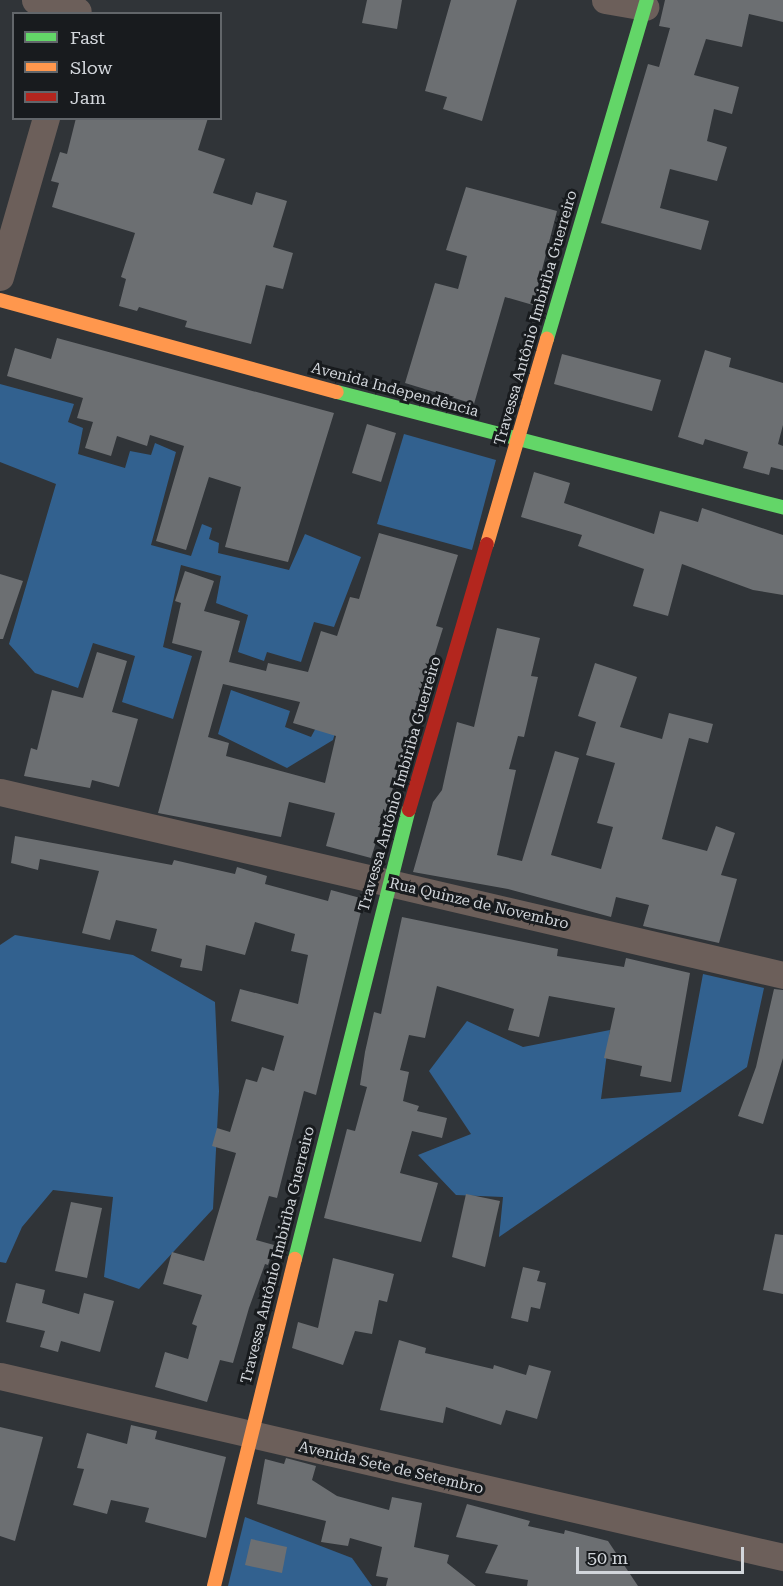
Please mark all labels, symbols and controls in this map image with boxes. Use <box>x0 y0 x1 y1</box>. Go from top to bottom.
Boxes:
legend <box>12 12 222 120</box>
text: Fast <box>70 27 105 48</box>
text: Slow <box>70 57 112 78</box>
text: Jam <box>70 87 106 108</box>
street label: Travessa Antônio Imbiriba Guerreiro <box>491 188 581 448</box>
street label: Avenida Independência <box>309 359 481 421</box>
street label: Travessa Antônio Imbiriba Guerreiro <box>355 654 445 914</box>
street label: Rua Quinze de Novembro <box>388 875 570 933</box>
street label: Travessa Antônio Imbiriba Guerreiro <box>237 1124 319 1386</box>
street label: Avenida Sete de Setembro <box>297 1438 485 1498</box>
scale bar <box>579 1535 747 1573</box>
text: 50 m <box>587 1547 628 1568</box>

